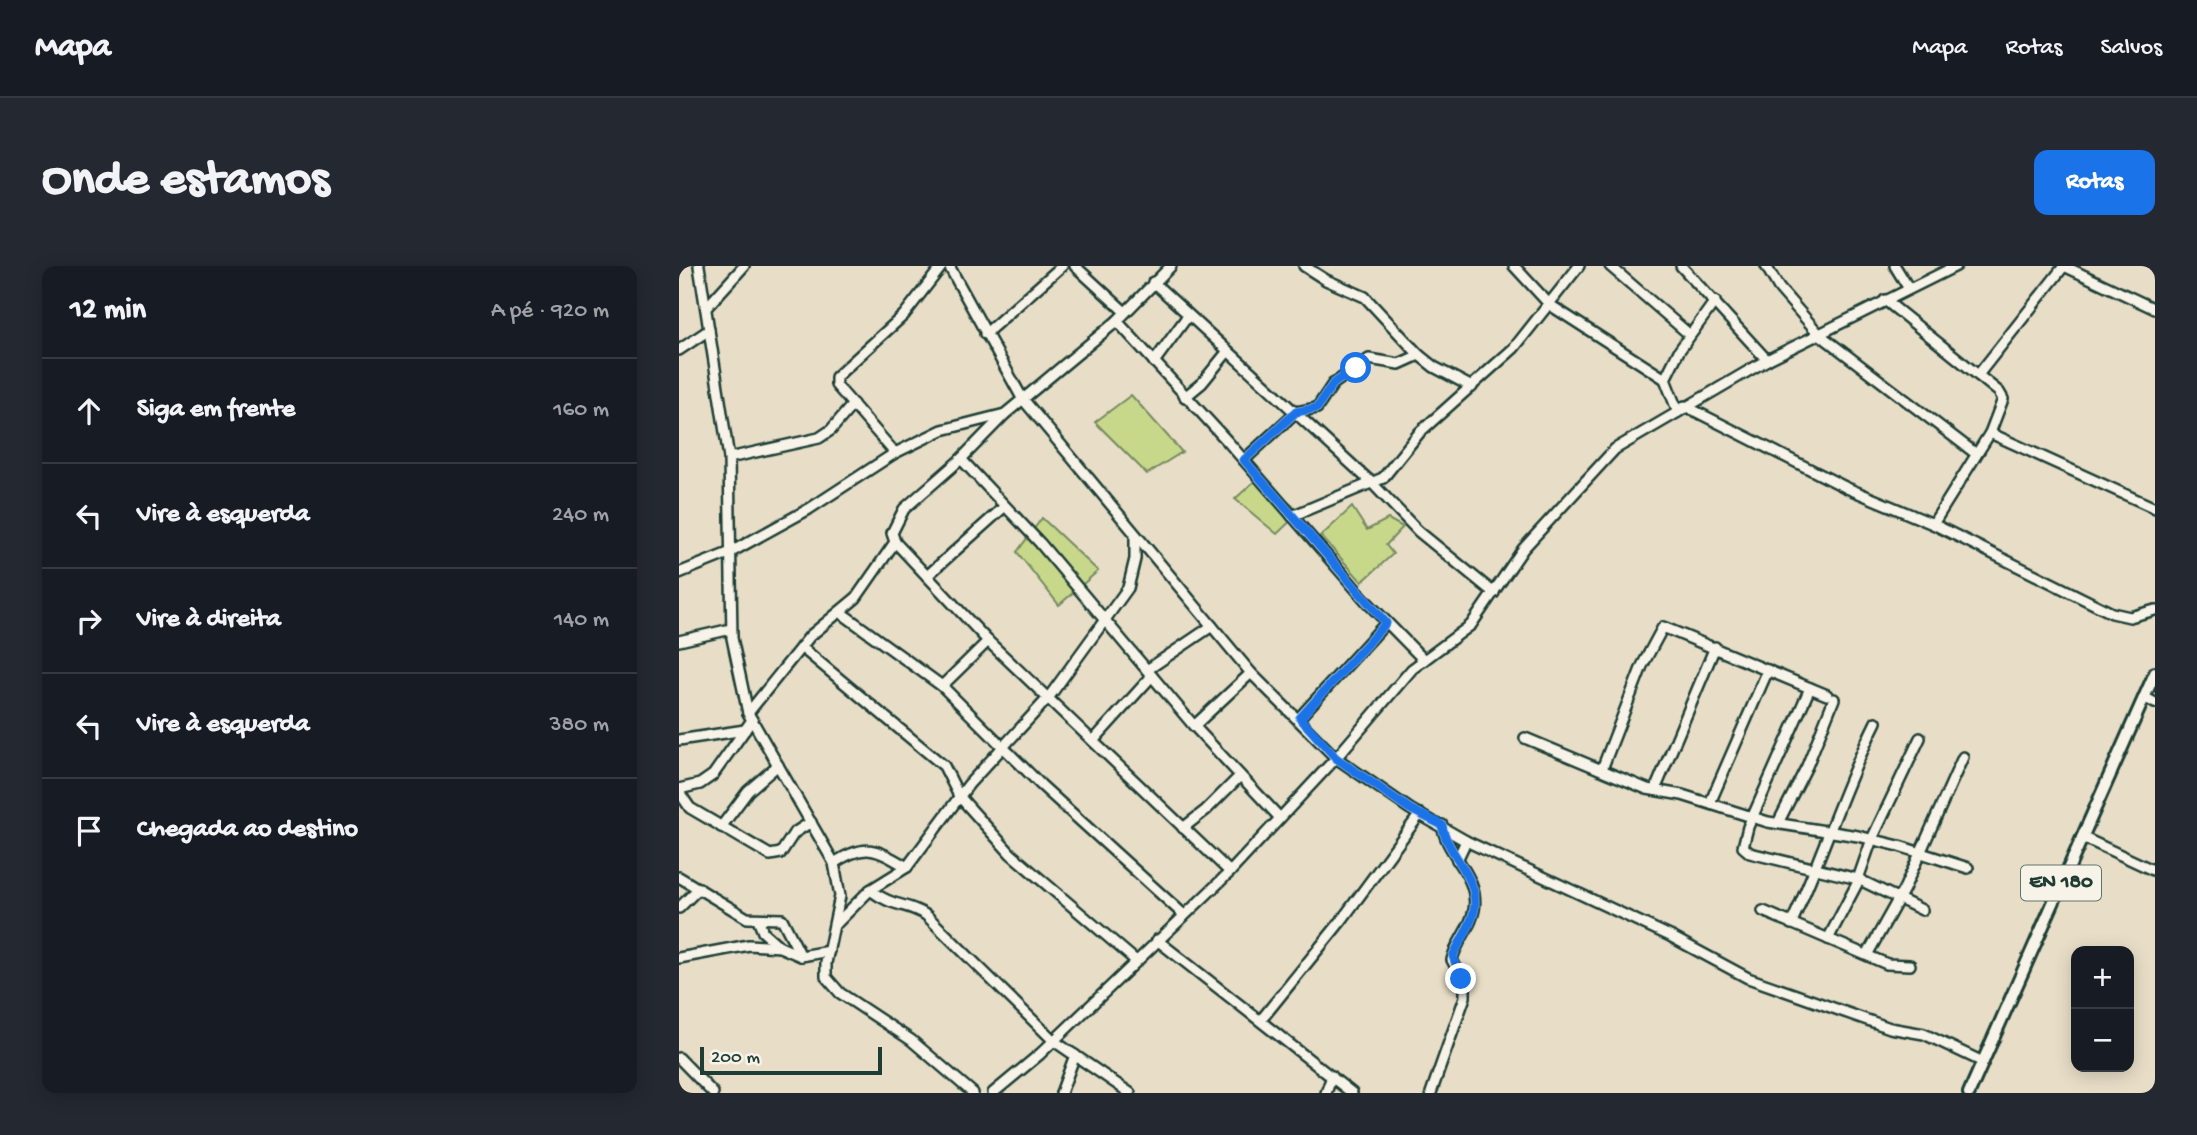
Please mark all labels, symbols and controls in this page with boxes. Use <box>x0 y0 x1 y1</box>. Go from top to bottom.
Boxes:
text: Mapa <box>35 29 111 67</box>
text: Mapa <box>1912 34 1967 63</box>
text: Rotas <box>2005 34 2062 63</box>
text: Salvos <box>2100 34 2162 63</box>
button: Rotas <box>2034 150 2155 215</box>
text: Onde estamos <box>42 153 329 211</box>
text: 12 min <box>70 294 146 329</box>
text: A pé · 920 m <box>491 298 609 325</box>
route start <box>1340 352 1371 383</box>
icon: ahead <box>70 392 108 430</box>
text: Siga em frente <box>137 395 295 426</box>
text: 160 m <box>553 397 609 424</box>
icon: left <box>70 497 108 535</box>
text: Vire à esquerda <box>137 500 310 531</box>
text: 240 m <box>552 502 609 529</box>
icon: right <box>70 602 108 640</box>
text: Vire à direita <box>137 605 281 636</box>
text: 140 m <box>554 607 609 634</box>
icon: left <box>70 707 108 745</box>
text: Vire à esquerda <box>137 710 310 741</box>
text: 380 m <box>550 712 609 739</box>
icon: arrive <box>70 812 108 850</box>
text: Chegada ao destino <box>137 815 358 846</box>
road number: EN 180 <box>2021 866 2101 900</box>
map controls <box>2071 946 2134 1072</box>
button: + <box>2071 946 2134 1009</box>
route end <box>1445 963 1476 994</box>
button: − <box>2071 1009 2134 1072</box>
scale bar <box>700 1044 882 1076</box>
text: 200 m <box>711 1047 760 1070</box>

